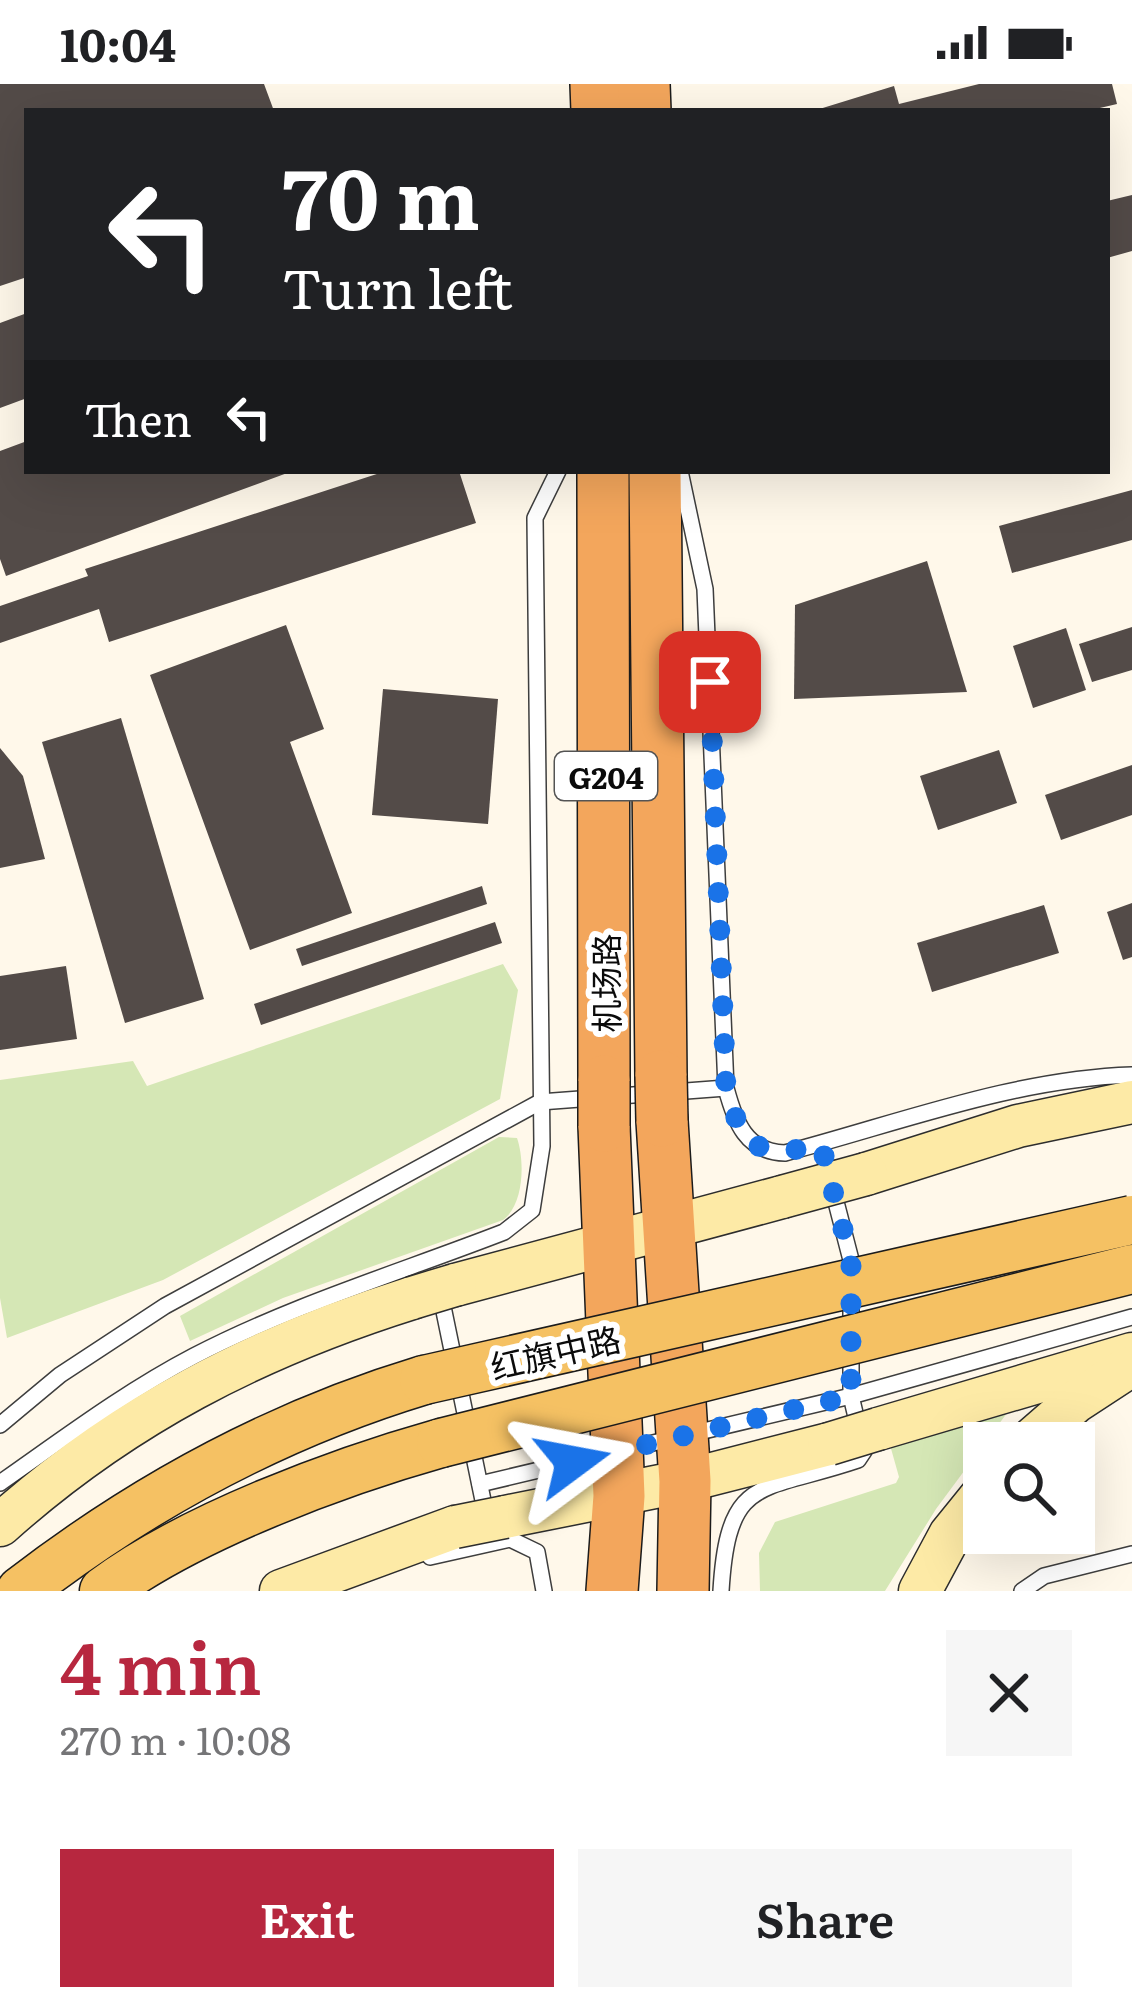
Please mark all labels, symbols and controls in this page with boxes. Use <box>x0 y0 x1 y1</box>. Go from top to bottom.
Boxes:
text: 10:04 <box>60 9 176 76</box>
text: 70 m <box>282 131 480 256</box>
icon: left <box>84 156 240 312</box>
text: Turn left <box>282 245 513 326</box>
text: Then <box>84 384 192 451</box>
icon: left <box>216 384 282 450</box>
pin <box>659 631 761 733</box>
icon: arrive <box>677 649 743 715</box>
road number: G204 <box>555 752 657 800</box>
street label: 机场路 <box>580 934 629 1033</box>
street label: 红旗中路 <box>485 1312 625 1390</box>
position arrow <box>510 1399 636 1525</box>
map controls <box>963 1422 1095 1554</box>
button: search <box>963 1422 1095 1554</box>
text: 4 min <box>60 1610 262 1717</box>
button: close <box>946 1630 1072 1756</box>
text: 270 m · 10:08 <box>60 1709 291 1767</box>
button: Exit <box>60 1849 554 1987</box>
button: Share <box>578 1849 1072 1987</box>

